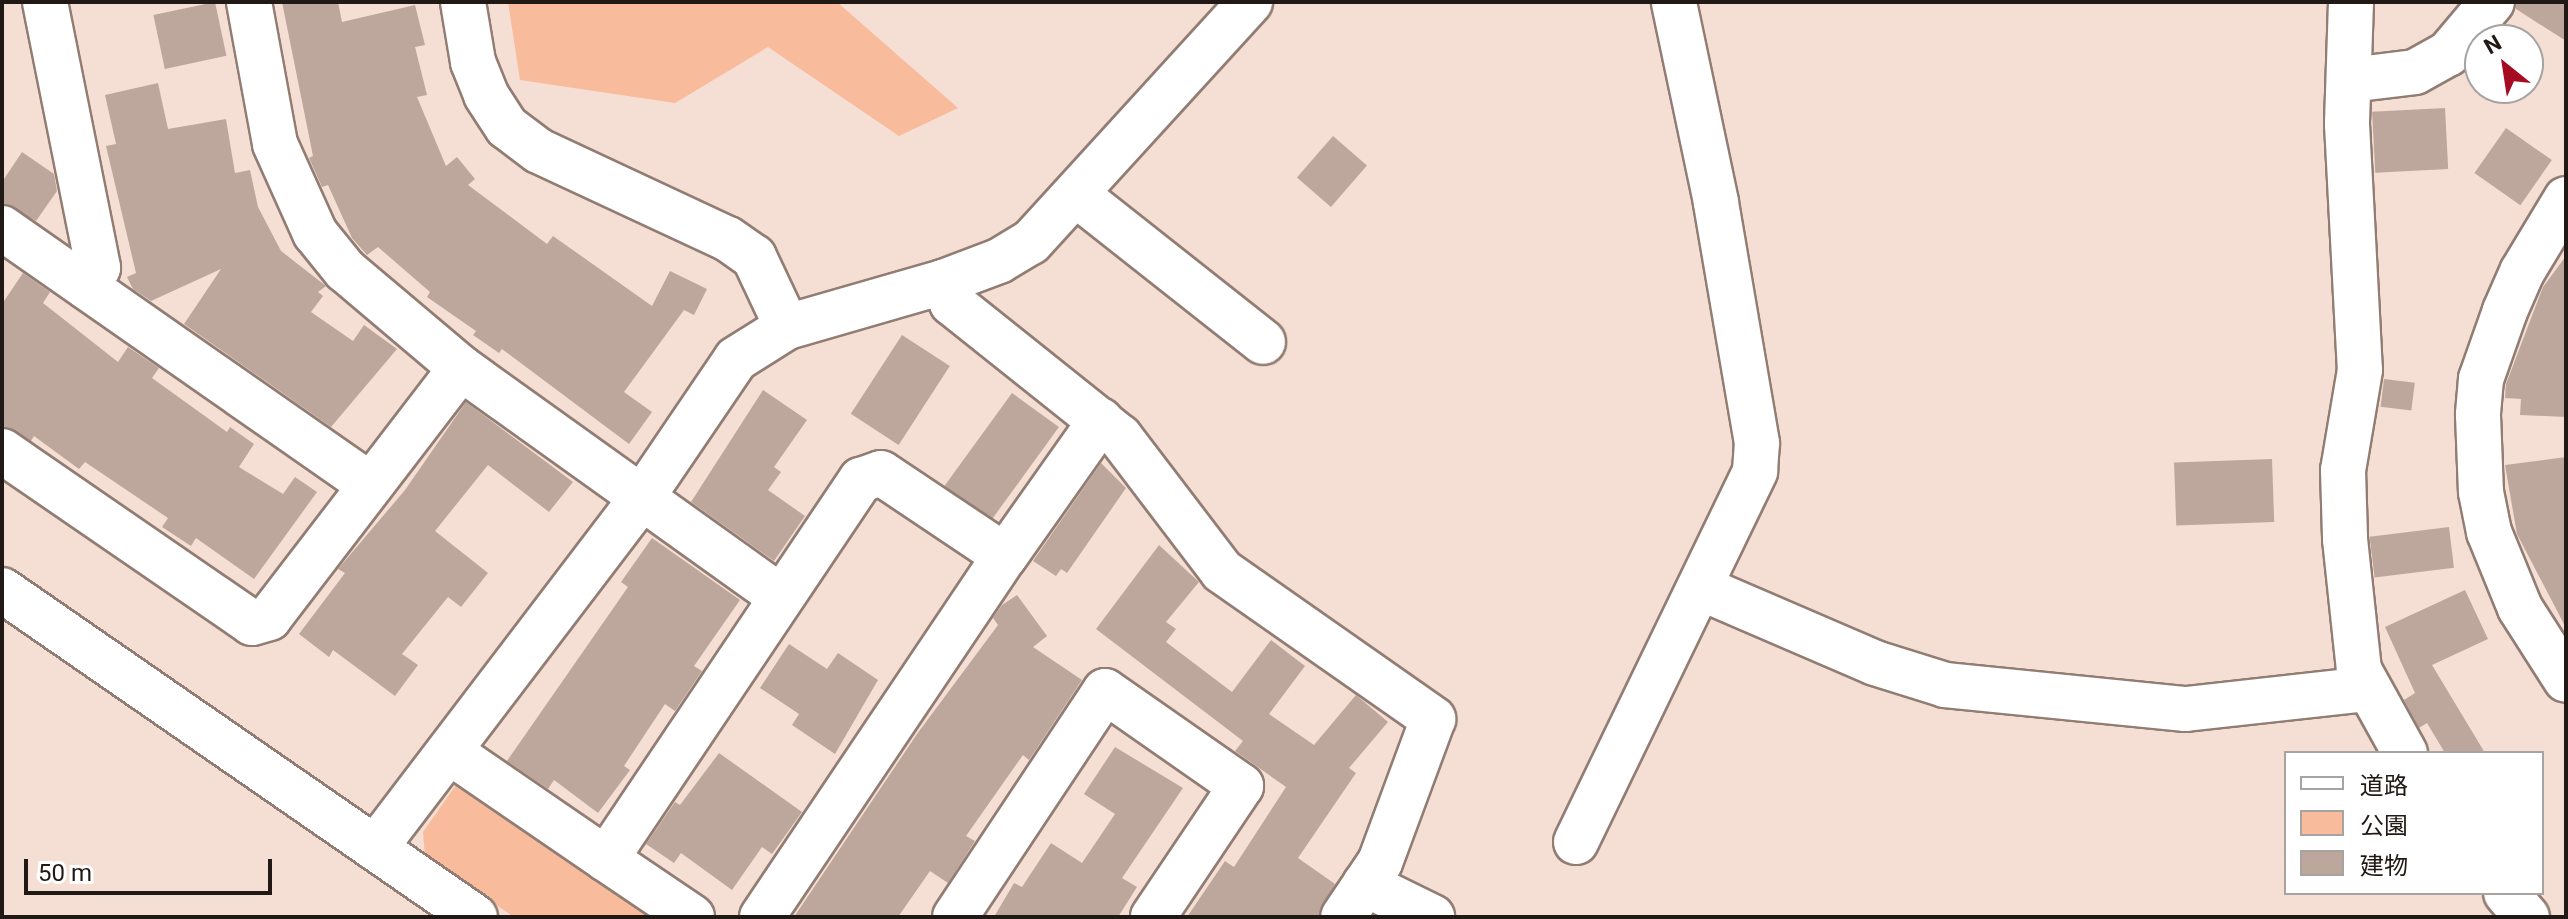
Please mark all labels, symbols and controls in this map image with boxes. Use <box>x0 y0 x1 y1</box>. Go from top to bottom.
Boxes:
north arrow <box>2464 24 2544 104</box>
text: N <box>2480 30 2506 59</box>
legend <box>2284 751 2544 895</box>
text: 道路 <box>2360 772 2408 800</box>
text: 公園 <box>2360 812 2408 840</box>
scale bar <box>28 843 276 893</box>
text: 建物 <box>2360 852 2408 880</box>
text: 50 m <box>38 859 92 887</box>

